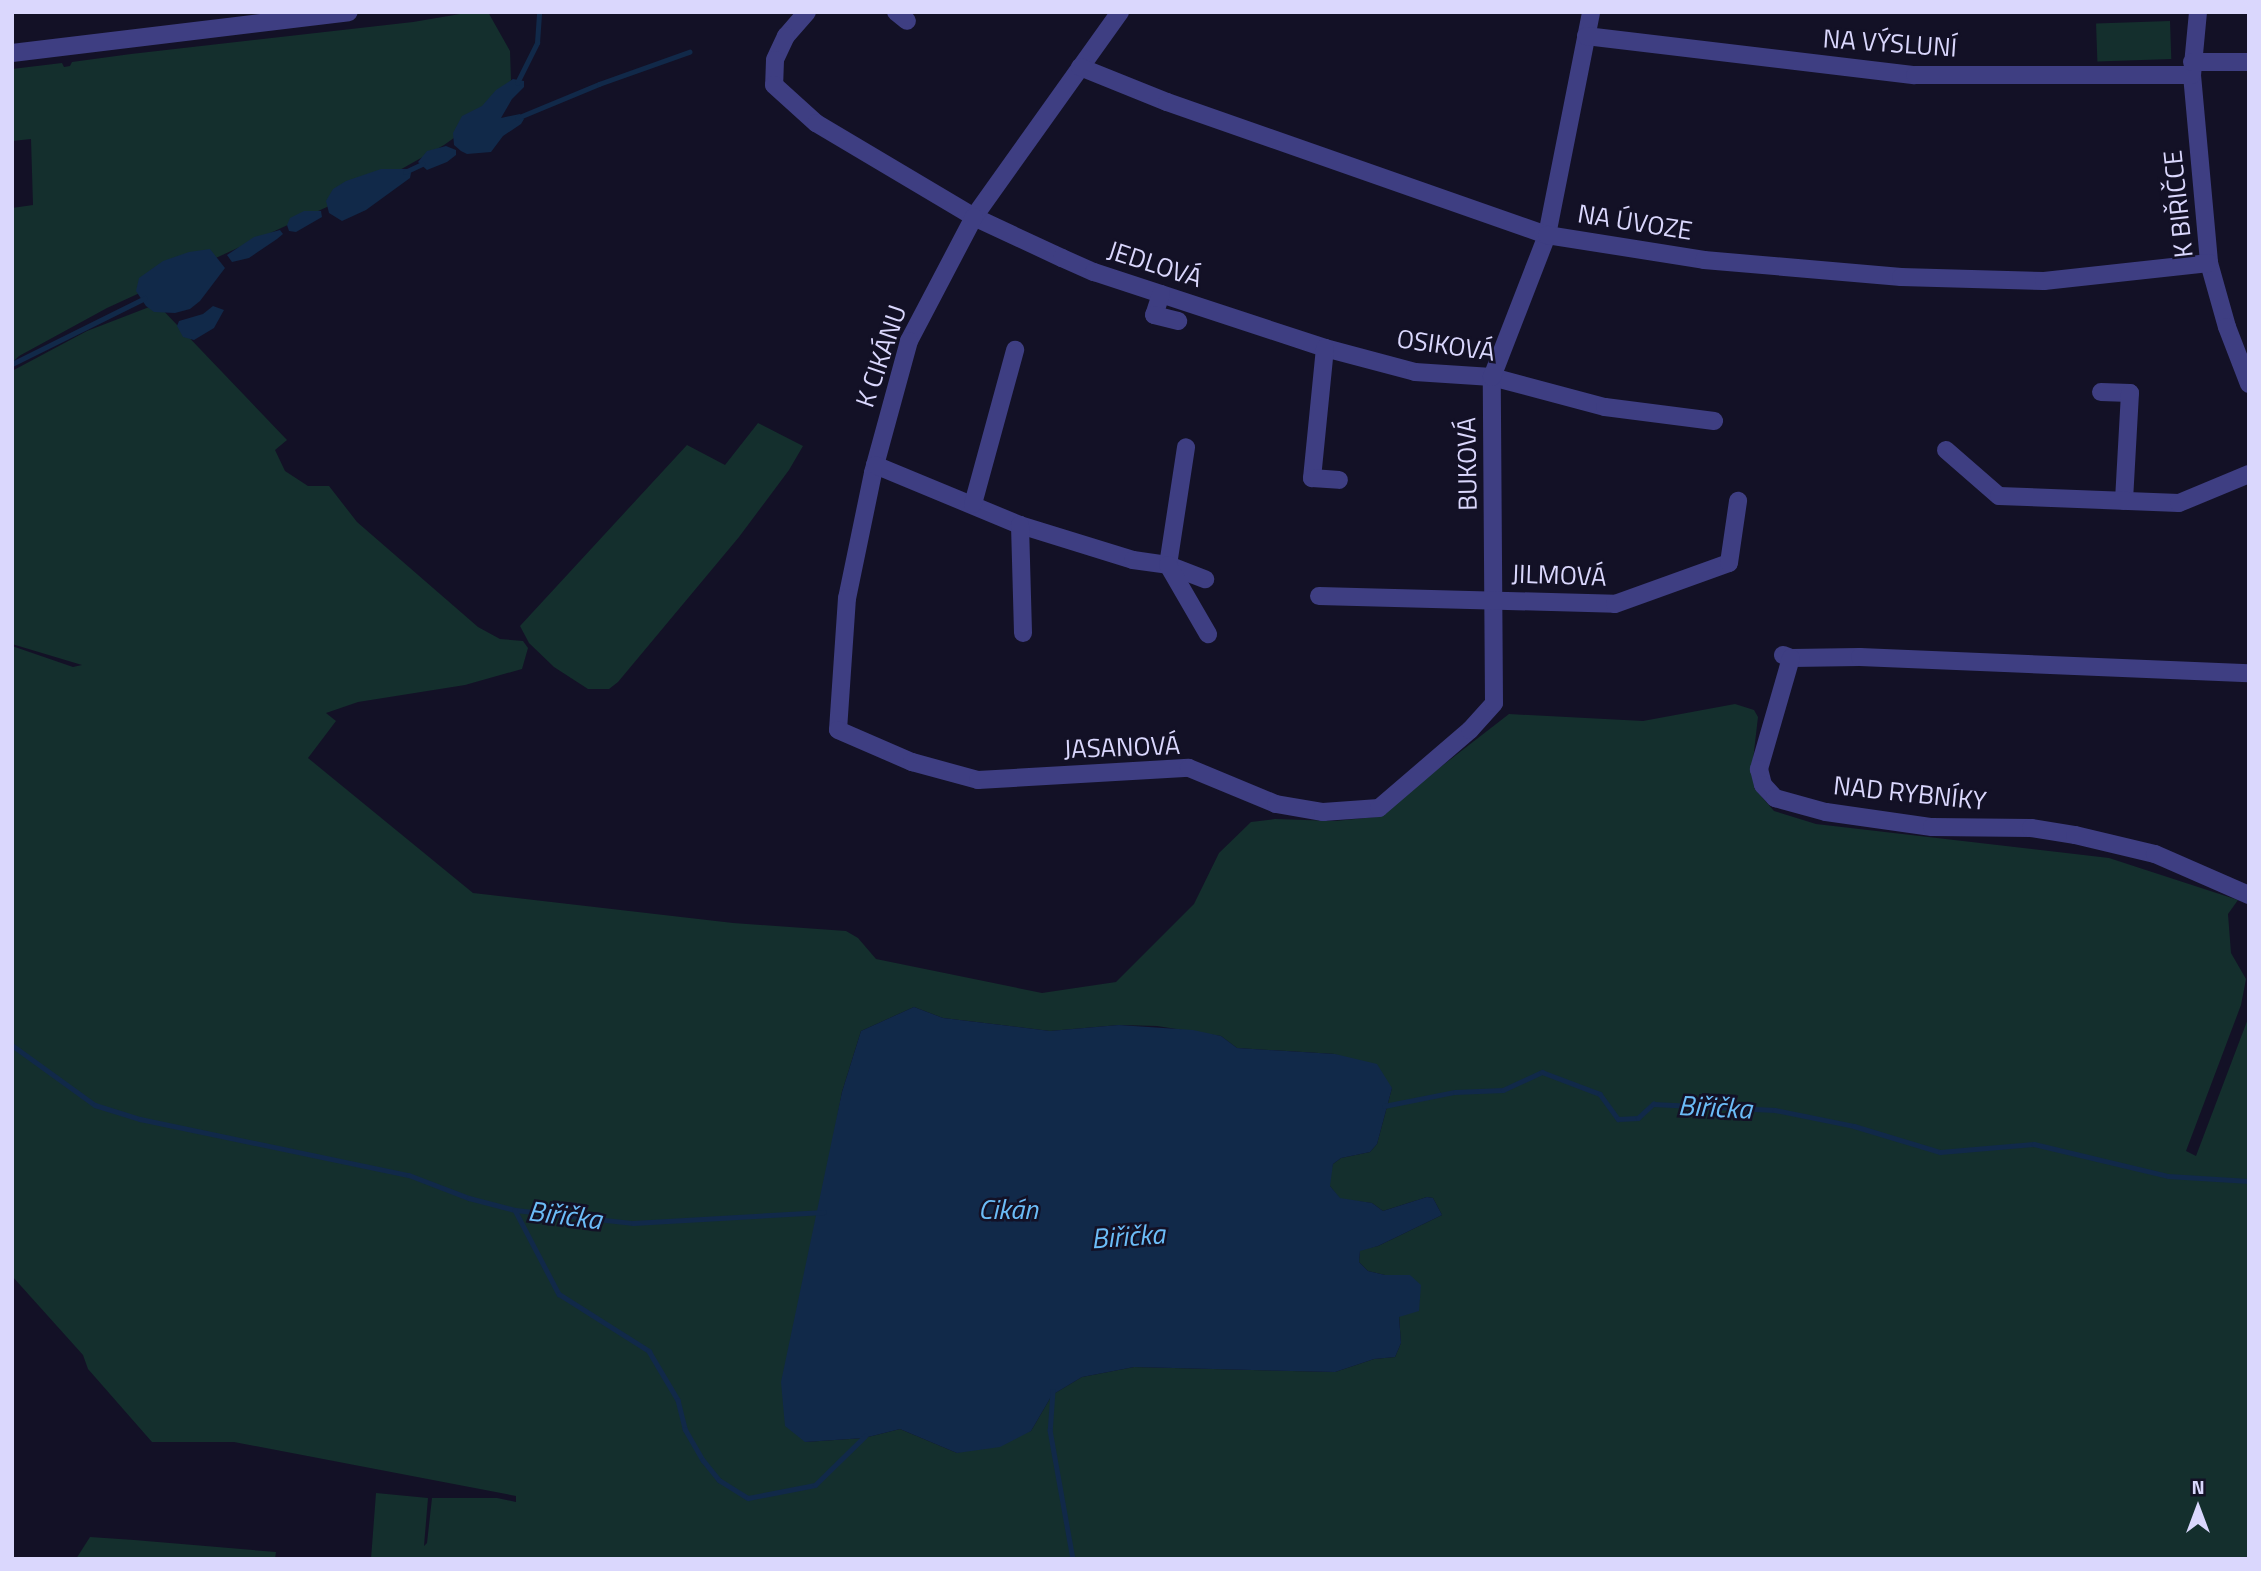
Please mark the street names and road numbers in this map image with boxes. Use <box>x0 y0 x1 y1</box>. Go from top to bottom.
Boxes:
street label: NA VÝSLUNÍ <box>1822 23 1958 63</box>
street label: K BIŘIČCE <box>2157 149 2199 259</box>
street label: NA ÚVOZE <box>1575 198 1695 246</box>
street label: JEDLOVÁ <box>1104 234 1206 294</box>
street label: K CIKÁNU <box>849 301 913 411</box>
street label: OSIKOVÁ <box>1395 323 1497 367</box>
street label: BUKOVÁ <box>1451 417 1483 511</box>
street label: JILMOVÁ <box>1511 558 1607 592</box>
street label: JASANOVÁ <box>1063 729 1181 765</box>
street label: NAD RYBNÍKY <box>1832 769 1988 817</box>

